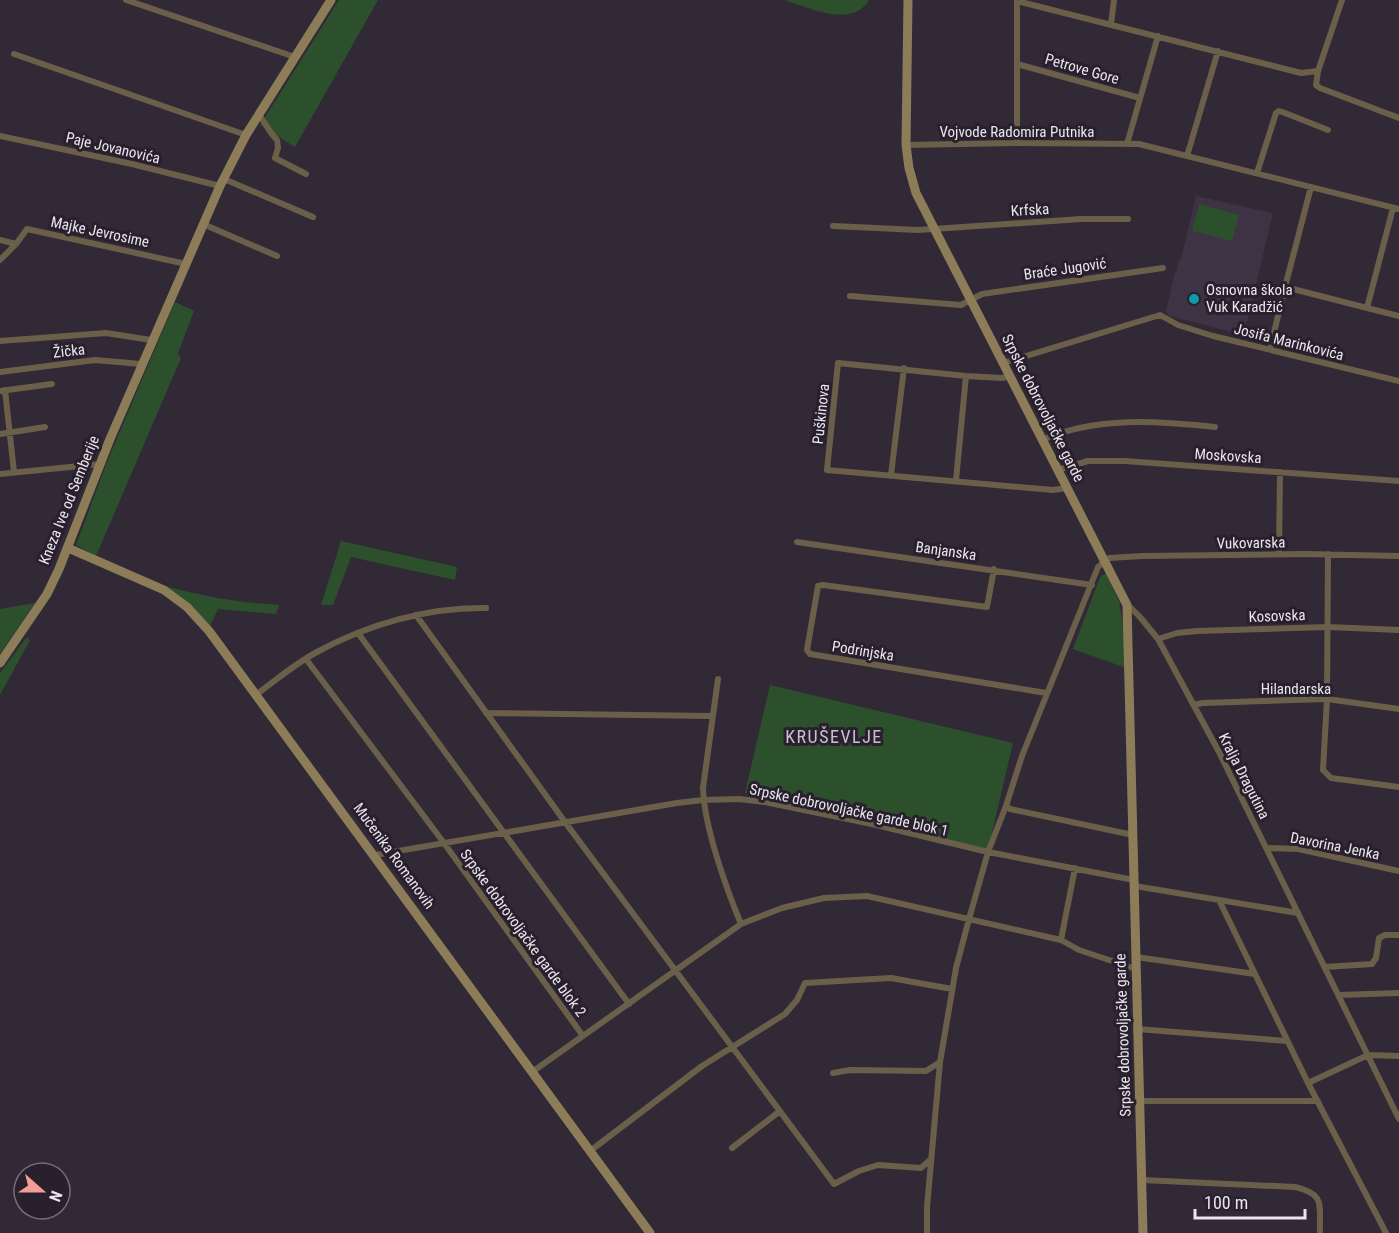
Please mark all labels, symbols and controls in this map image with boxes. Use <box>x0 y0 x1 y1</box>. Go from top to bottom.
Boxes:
street label: Petrove Gore <box>1043 50 1121 88</box>
street label: Vojvode Radomira Putnika <box>939 123 1095 141</box>
street label: Paje Jovanovića <box>64 128 162 168</box>
street label: Krfska <box>1010 200 1050 220</box>
street label: Majke Jevrosime <box>49 213 151 251</box>
street label: Braće Jugović <box>1023 254 1107 284</box>
place label: Osnovna škola Vuk Karadžić <box>1206 281 1293 316</box>
marker: Osnovna škola Vuk Karadžić <box>1187 292 1201 306</box>
street label: Josifa Marinkovića <box>1232 320 1346 364</box>
street label: Srpske dobrovoljačke garde <box>998 331 1088 485</box>
street label: Žička <box>52 340 86 362</box>
street label: Puškinova <box>809 383 833 445</box>
street label: Kneza Ive od Semberije <box>35 433 103 567</box>
street label: Moskovska <box>1194 445 1262 467</box>
street label: Vukovarska <box>1217 533 1285 553</box>
street label: Banjanska <box>914 538 978 564</box>
street label: Kosovska <box>1248 606 1306 626</box>
street label: Podrinjska <box>831 637 895 665</box>
street label: Hilandarska <box>1261 680 1331 698</box>
district label: KRUŠEVLJE <box>785 726 883 747</box>
street label: Kralja Dragutina <box>1215 730 1273 822</box>
street label: Srpske dobrovoljačke garde blok 1 <box>748 780 950 840</box>
street label: Mučenika Romanovih <box>350 800 438 912</box>
street label: Davorina Jenka <box>1289 828 1381 864</box>
street label: Srpske dobrovoljačke garde blok 2 <box>456 846 590 1020</box>
street label: Srpske dobrovoljačke garde <box>1111 953 1135 1117</box>
north arrow <box>12 1161 72 1221</box>
scale bar <box>1195 1182 1304 1220</box>
text: N <box>45 1188 66 1204</box>
text: 100 m <box>1204 1192 1248 1213</box>

